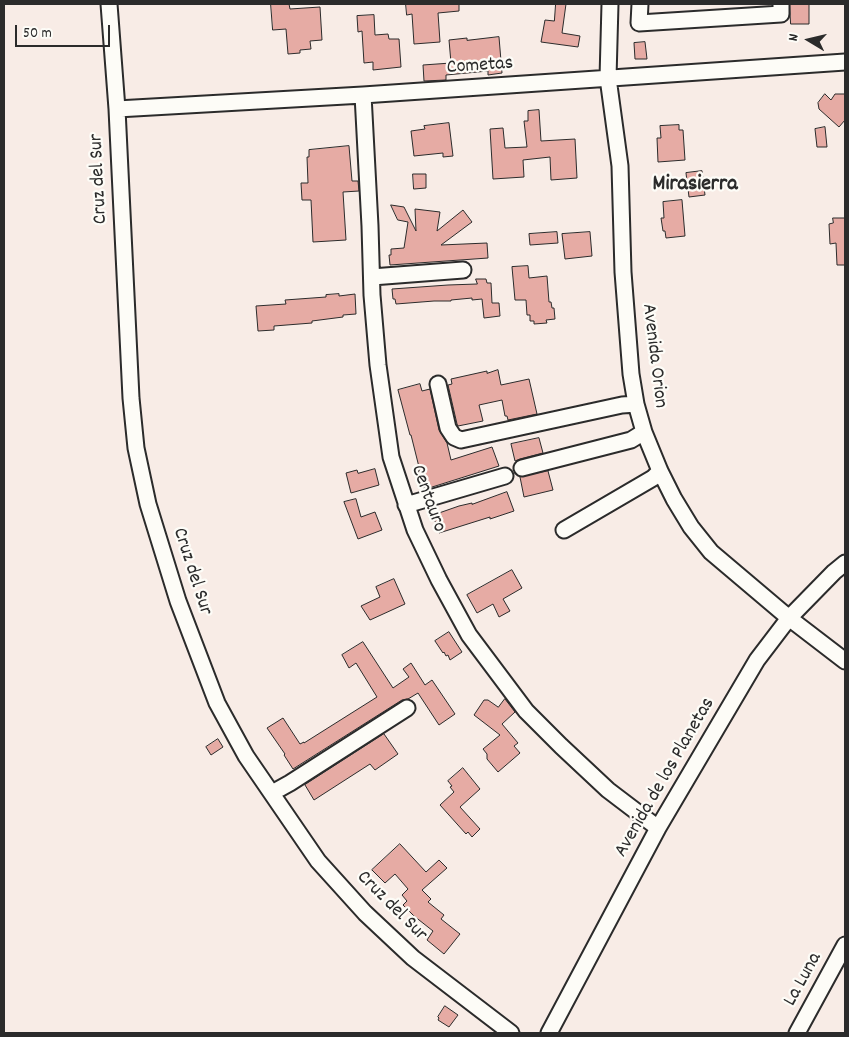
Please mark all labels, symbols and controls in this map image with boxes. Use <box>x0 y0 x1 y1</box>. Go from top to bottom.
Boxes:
scale bar <box>18 15 112 47</box>
north arrow <box>784 15 834 65</box>
text: 50 m <box>23 23 52 45</box>
text: N <box>784 33 805 43</box>
street label: Cometas <box>446 53 514 81</box>
street label: Cruz del Sur <box>86 133 114 225</box>
district label: Mirasierra <box>652 173 738 199</box>
street label: Avenida Orion <box>635 302 671 410</box>
street label: Centauro <box>404 462 450 536</box>
street label: Cruz del Sur <box>166 525 216 619</box>
street label: Avenida de los Planetas <box>611 694 721 862</box>
street label: Cruz del Sur <box>351 867 431 947</box>
street label: La Luna <box>780 949 828 1011</box>

